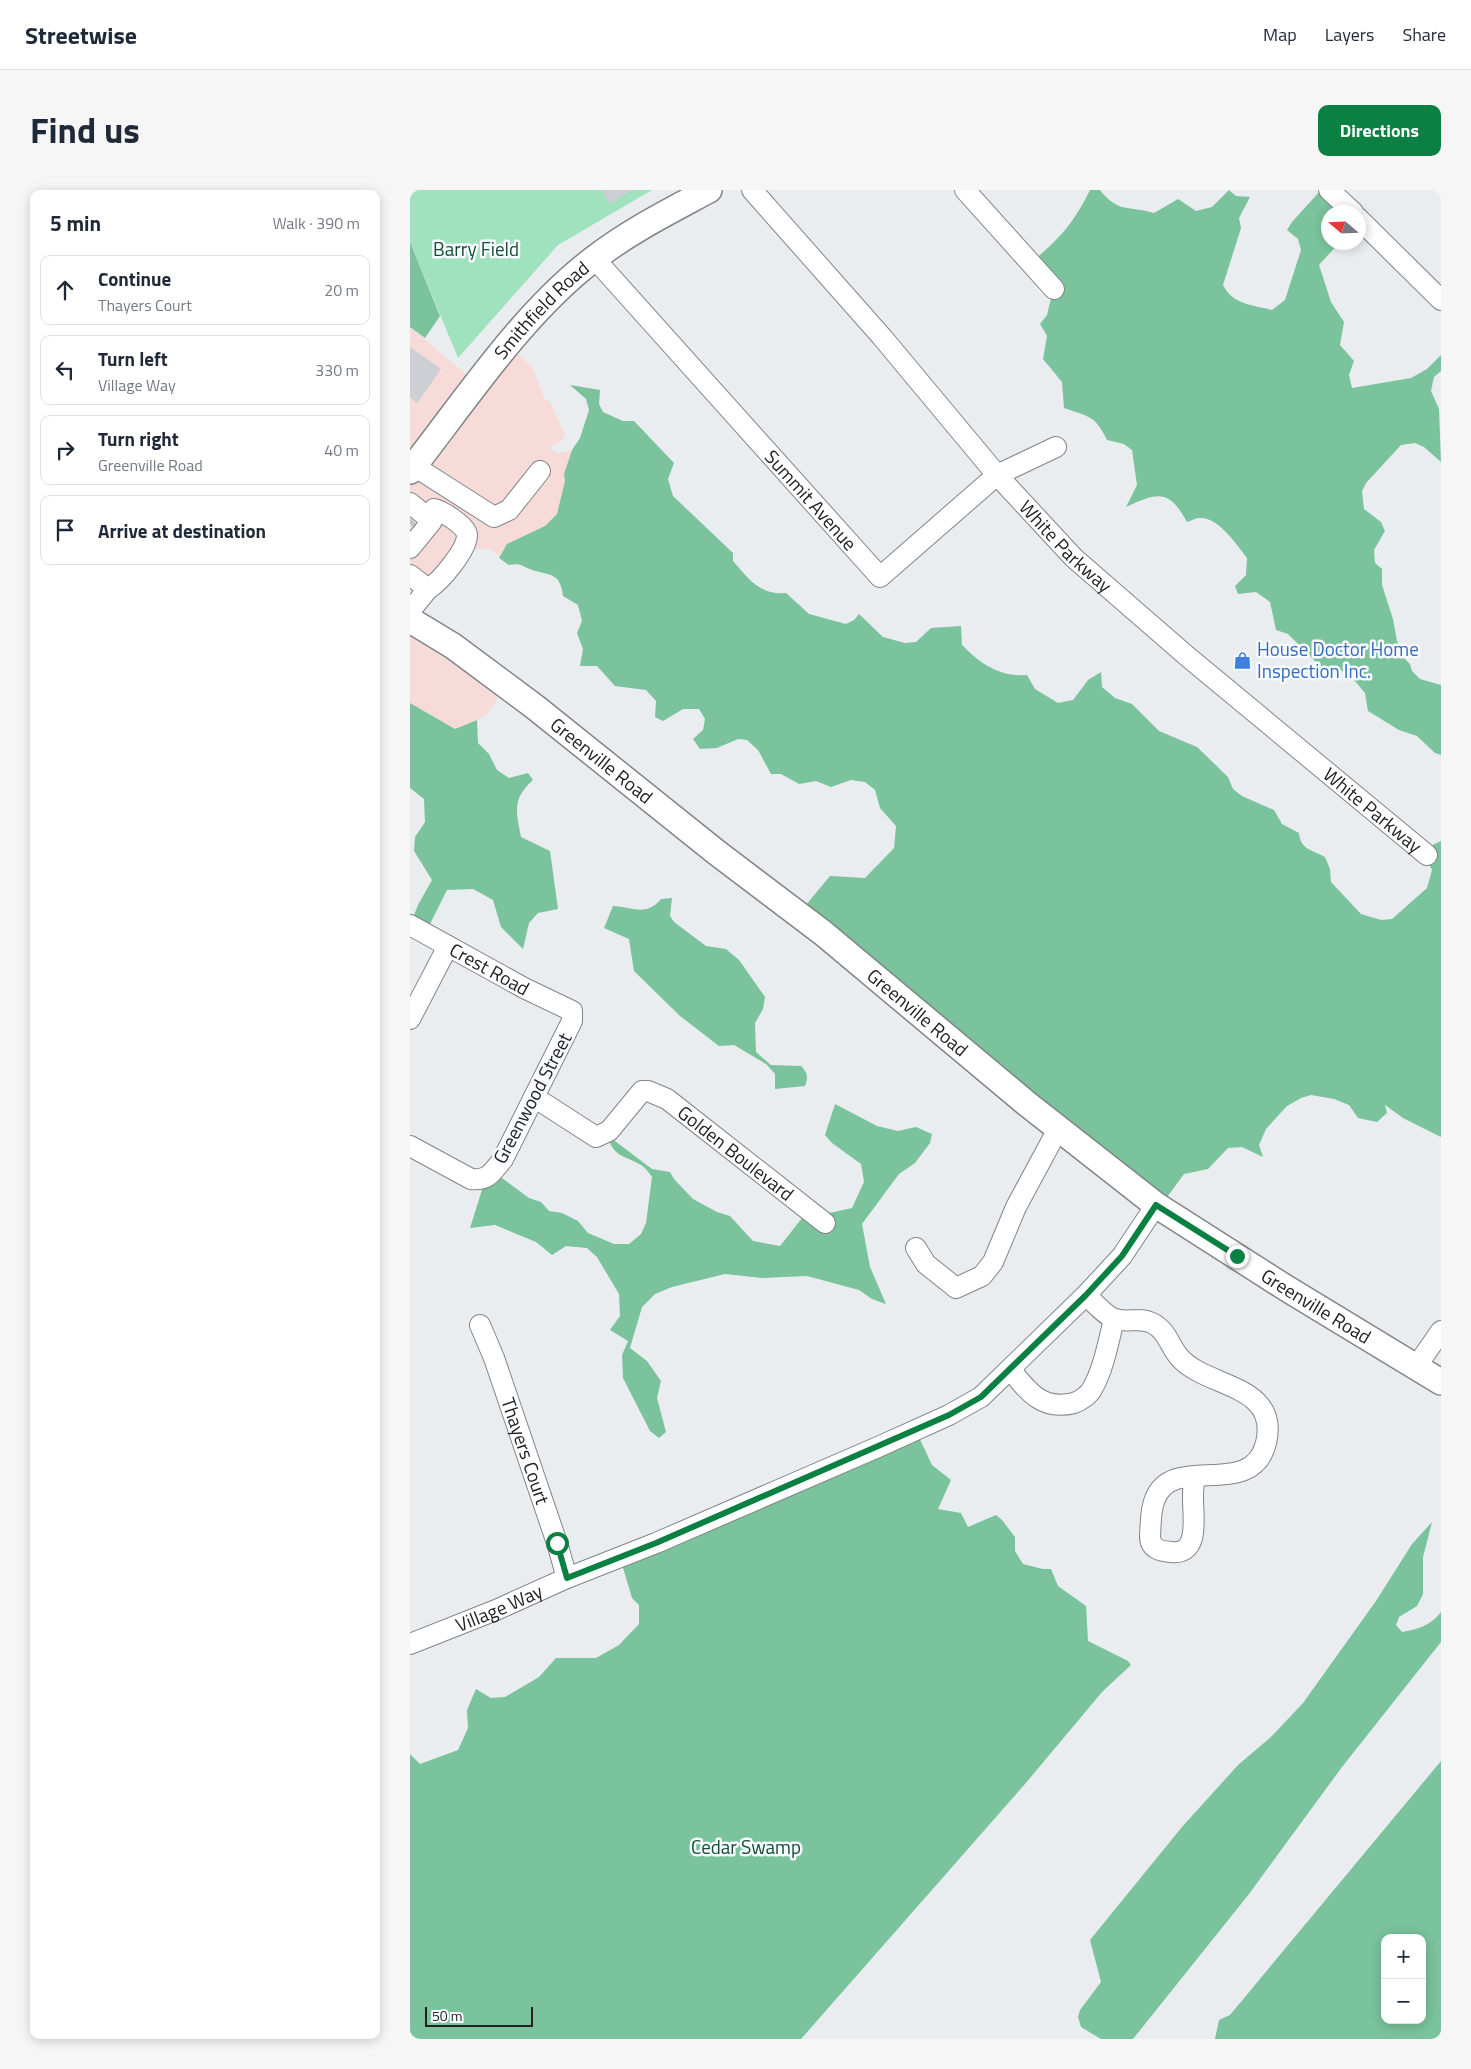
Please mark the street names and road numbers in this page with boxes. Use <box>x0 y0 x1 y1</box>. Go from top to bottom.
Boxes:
street label: Smithfield Road <box>486 253 595 365</box>
street label: Summit Avenue <box>758 443 864 556</box>
street label: White Parkway <box>1013 493 1119 599</box>
street label: Greenville Road <box>544 710 660 810</box>
street label: White Parkway <box>1317 760 1429 859</box>
street label: Crest Road <box>445 935 535 1002</box>
street label: Greenville Road <box>861 961 975 1063</box>
street label: Greenwood Street <box>485 1027 579 1169</box>
street label: Golden Boulevard <box>672 1098 800 1207</box>
street label: Greenville Road <box>1256 1261 1377 1350</box>
street label: Thayers Court <box>494 1393 558 1508</box>
street label: Village Way <box>451 1576 547 1639</box>

